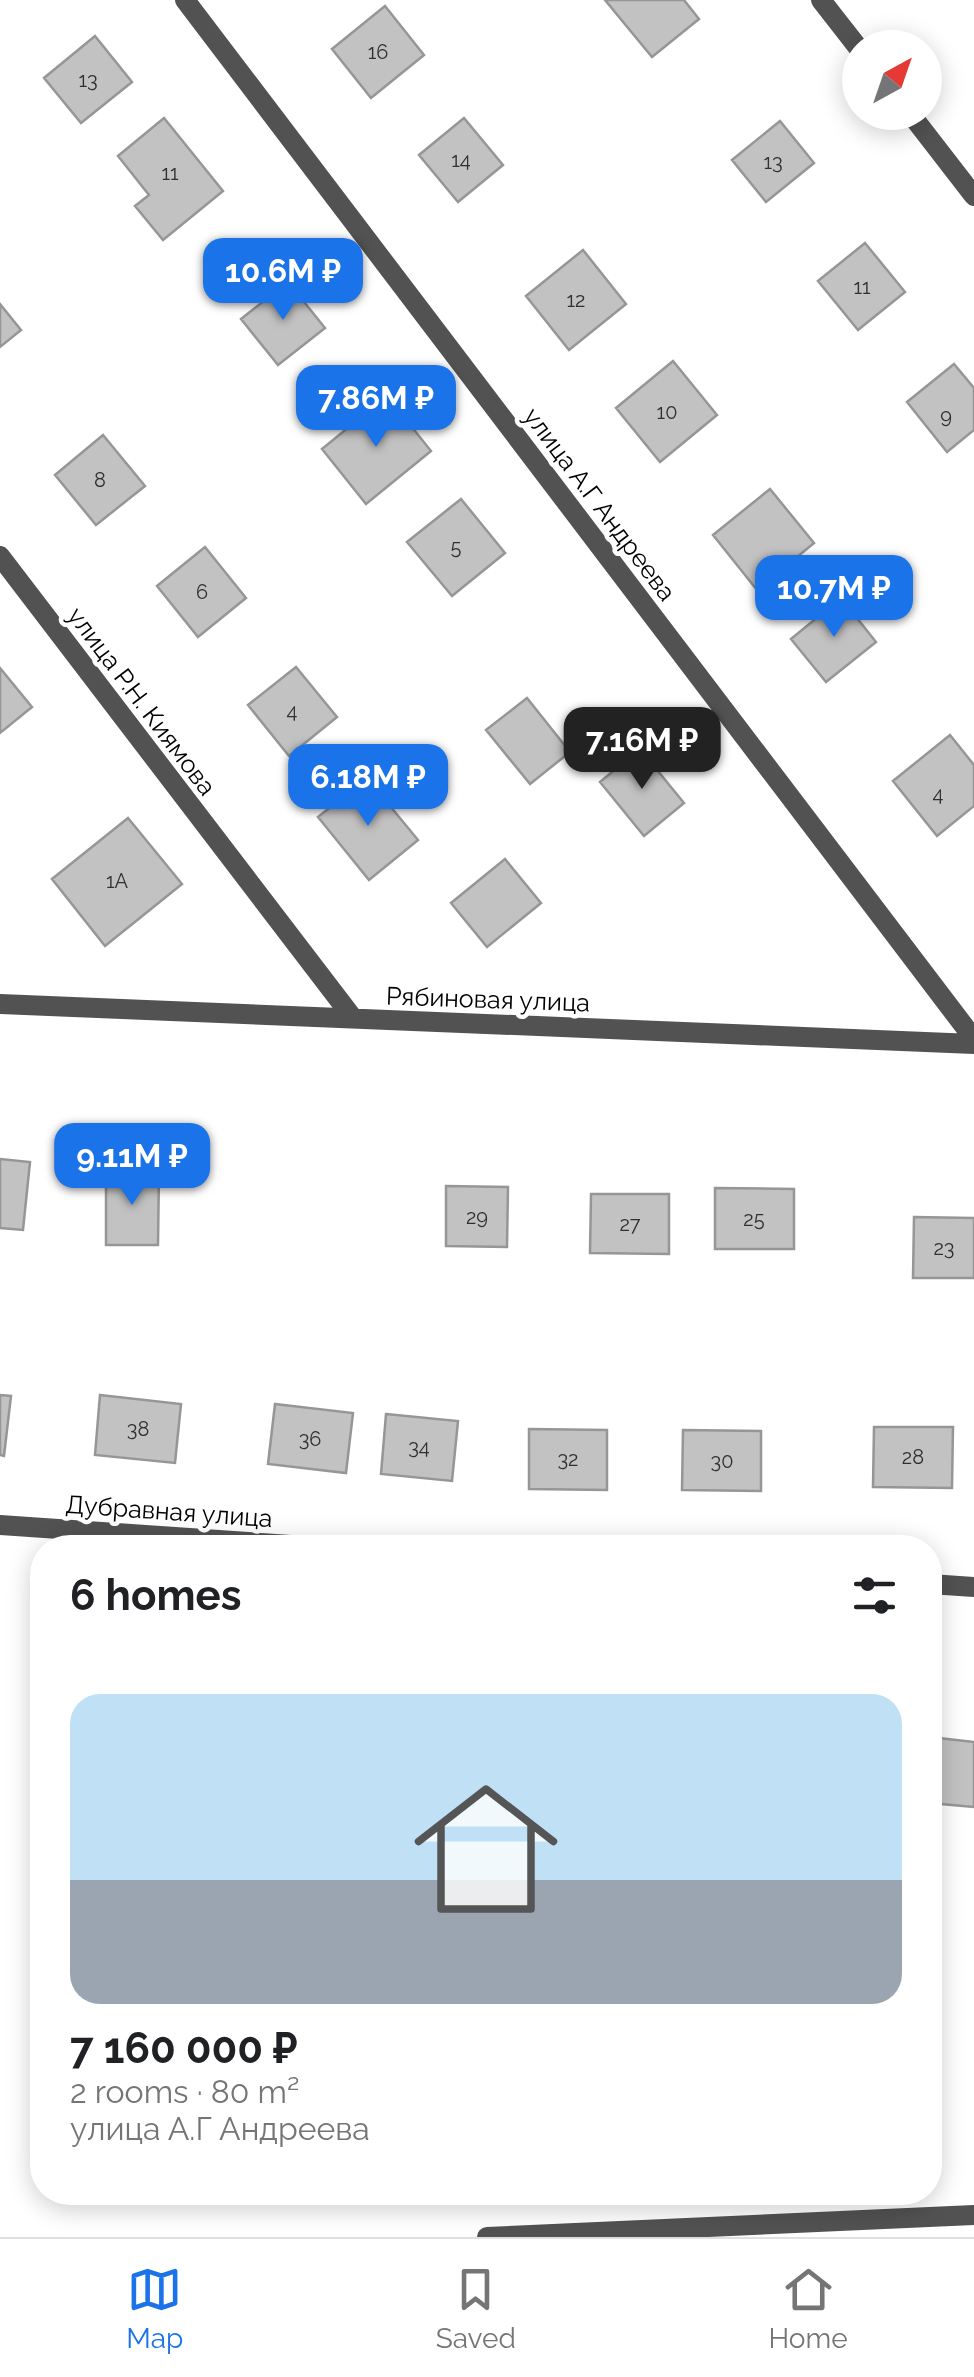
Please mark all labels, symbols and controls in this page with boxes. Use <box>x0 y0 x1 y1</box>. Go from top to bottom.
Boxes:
north arrow <box>842 30 942 130</box>
map controls <box>842 30 942 130</box>
house number: 16 <box>368 40 388 64</box>
house number: 13 <box>78 68 98 92</box>
house number: 14 <box>451 148 471 172</box>
house number: 13 <box>763 150 783 174</box>
house number: 11 <box>161 161 179 185</box>
pin: 10.6M ₽ <box>191 238 375 323</box>
text: 10.6M ₽ <box>225 252 341 289</box>
house number: 11 <box>853 275 871 299</box>
house number: 12 <box>567 288 585 312</box>
pin: 7.86M ₽ <box>284 365 468 450</box>
text: 7.86M ₽ <box>318 379 434 416</box>
house number: 10 <box>657 400 677 424</box>
street label: улица А.Г Андреева <box>518 401 682 607</box>
house number: 9 <box>940 404 952 428</box>
house number: 8 <box>94 468 106 492</box>
house number: 5 <box>451 535 462 559</box>
pin: 10.7M ₽ <box>742 555 926 640</box>
text: 10.7M ₽ <box>777 569 891 606</box>
house number: 6 <box>196 580 208 604</box>
street label: улица Р.Н. Киямова <box>61 601 223 801</box>
house number: 4 <box>287 699 298 723</box>
pin: 7.16M ₽ <box>550 707 734 792</box>
text: 7.16M ₽ <box>586 721 698 758</box>
pin: 6.18M ₽ <box>276 744 460 829</box>
text: 6.18M ₽ <box>310 758 426 795</box>
house number: 4 <box>933 782 944 806</box>
house number: 1А <box>106 869 129 893</box>
street label: Рябиновая улица <box>385 980 591 1018</box>
pin: 9.11M ₽ <box>40 1123 224 1208</box>
text: 9.11M ₽ <box>76 1137 188 1174</box>
house number: 29 <box>466 1205 488 1229</box>
house number: 25 <box>743 1207 765 1231</box>
house number: 27 <box>619 1212 641 1236</box>
house number: 23 <box>933 1236 955 1260</box>
house number: 38 <box>127 1417 149 1441</box>
house number: 36 <box>299 1427 321 1451</box>
house number: 34 <box>408 1435 430 1459</box>
house number: 28 <box>902 1445 924 1469</box>
house number: 32 <box>557 1447 579 1471</box>
house number: 30 <box>711 1449 733 1473</box>
street label: Дубравная улица <box>64 1489 274 1533</box>
icon: filters <box>847 1568 902 1623</box>
text: 6 homes <box>70 1571 241 1620</box>
icon: home <box>396 1759 576 1939</box>
text: 7 160 000 ₽ <box>70 2024 298 2073</box>
text: 2 rooms · 80 m² <box>70 2073 299 2110</box>
text: улица А.Г Андреева <box>70 2110 370 2147</box>
tab: Map <box>126 2262 183 2355</box>
tab: Saved <box>436 2262 516 2355</box>
tab: Home <box>768 2262 848 2355</box>

